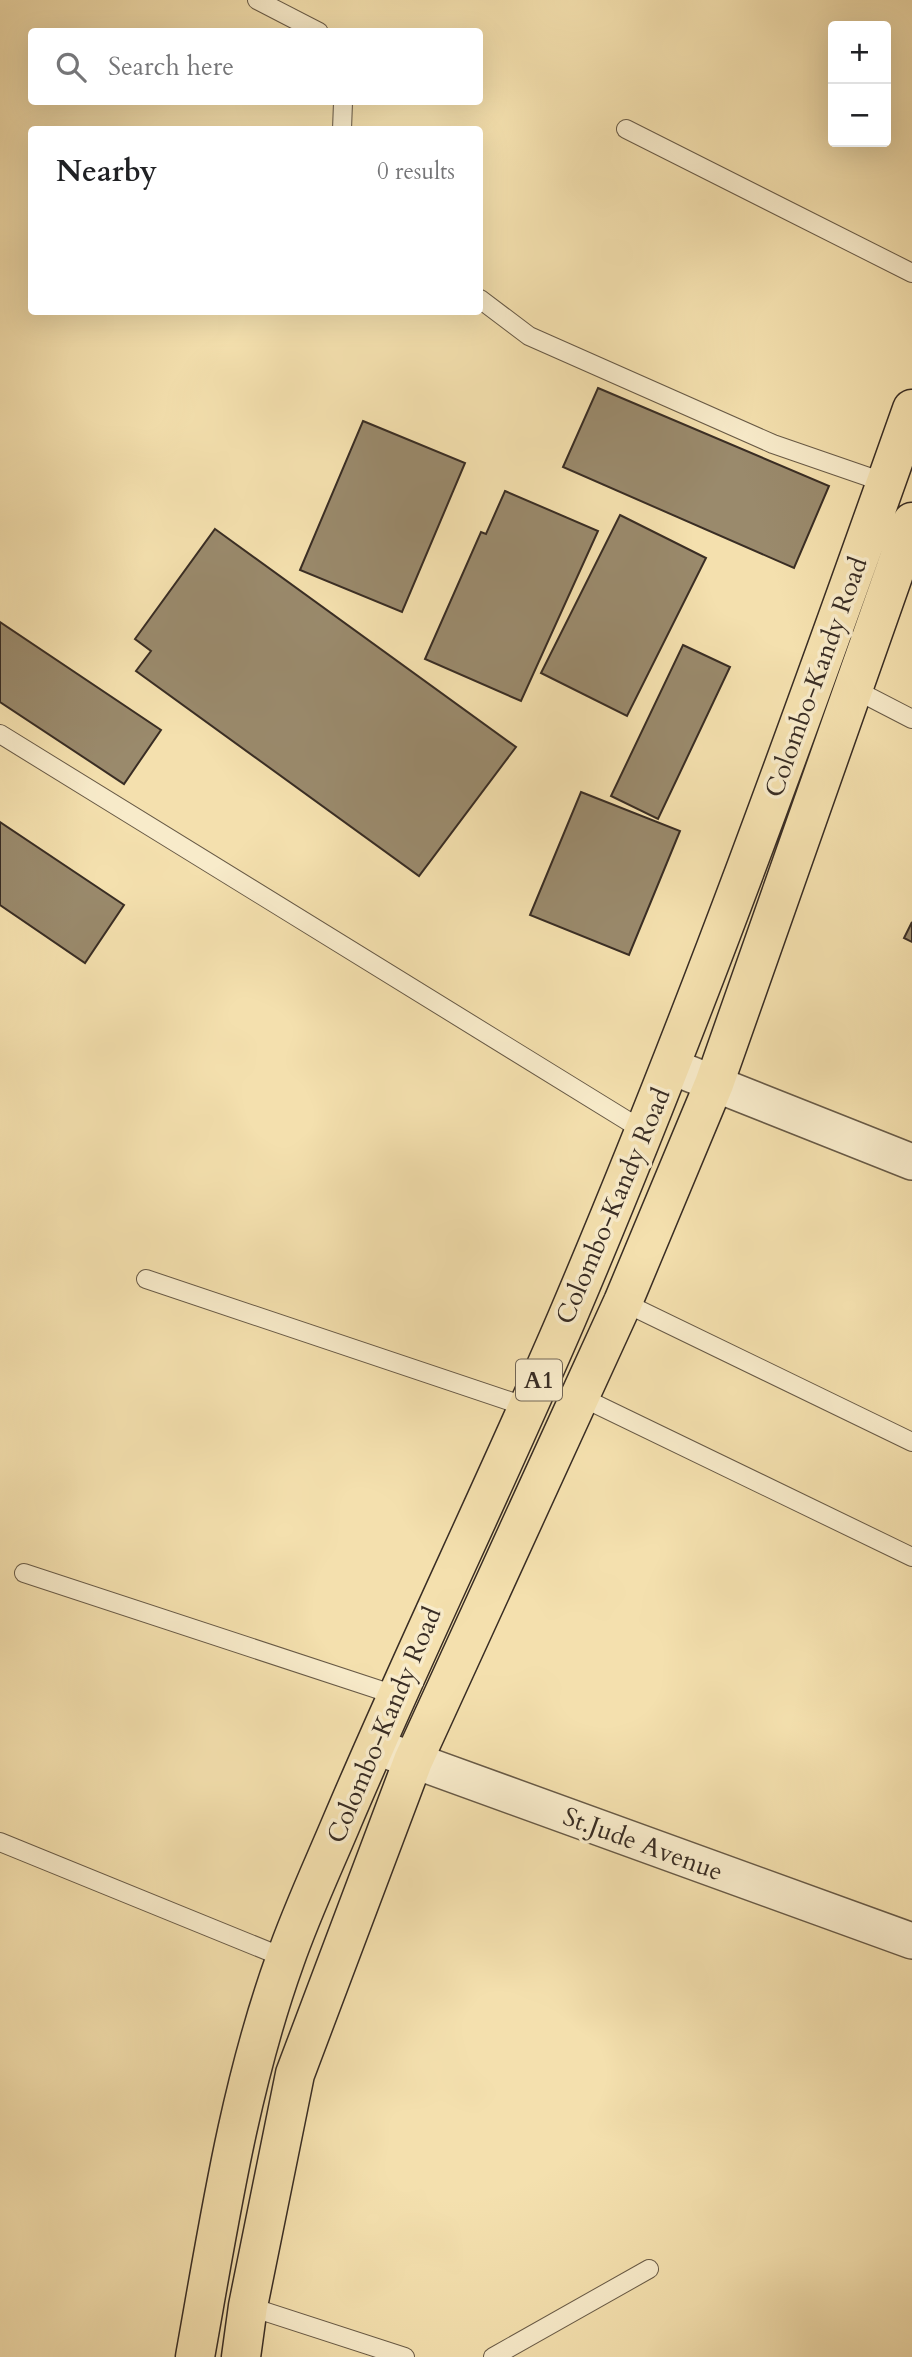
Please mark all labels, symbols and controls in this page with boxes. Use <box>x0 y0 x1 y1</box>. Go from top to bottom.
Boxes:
map controls <box>828 21 891 147</box>
button: + <box>828 21 891 84</box>
search box <box>28 28 483 105</box>
icon: search <box>52 48 90 86</box>
text: Search here <box>108 49 234 84</box>
button: − <box>828 84 891 147</box>
text: Nearby <box>56 151 157 192</box>
text: 0 results <box>377 156 455 187</box>
street label: Colombo-Kandy Road <box>756 552 876 802</box>
street label: Colombo-Kandy Road <box>547 1082 679 1329</box>
road number: A1 <box>516 1360 562 1400</box>
street label: Colombo-Kandy Road <box>318 1601 450 1848</box>
street label: St.Jude Avenue <box>558 1799 728 1889</box>

